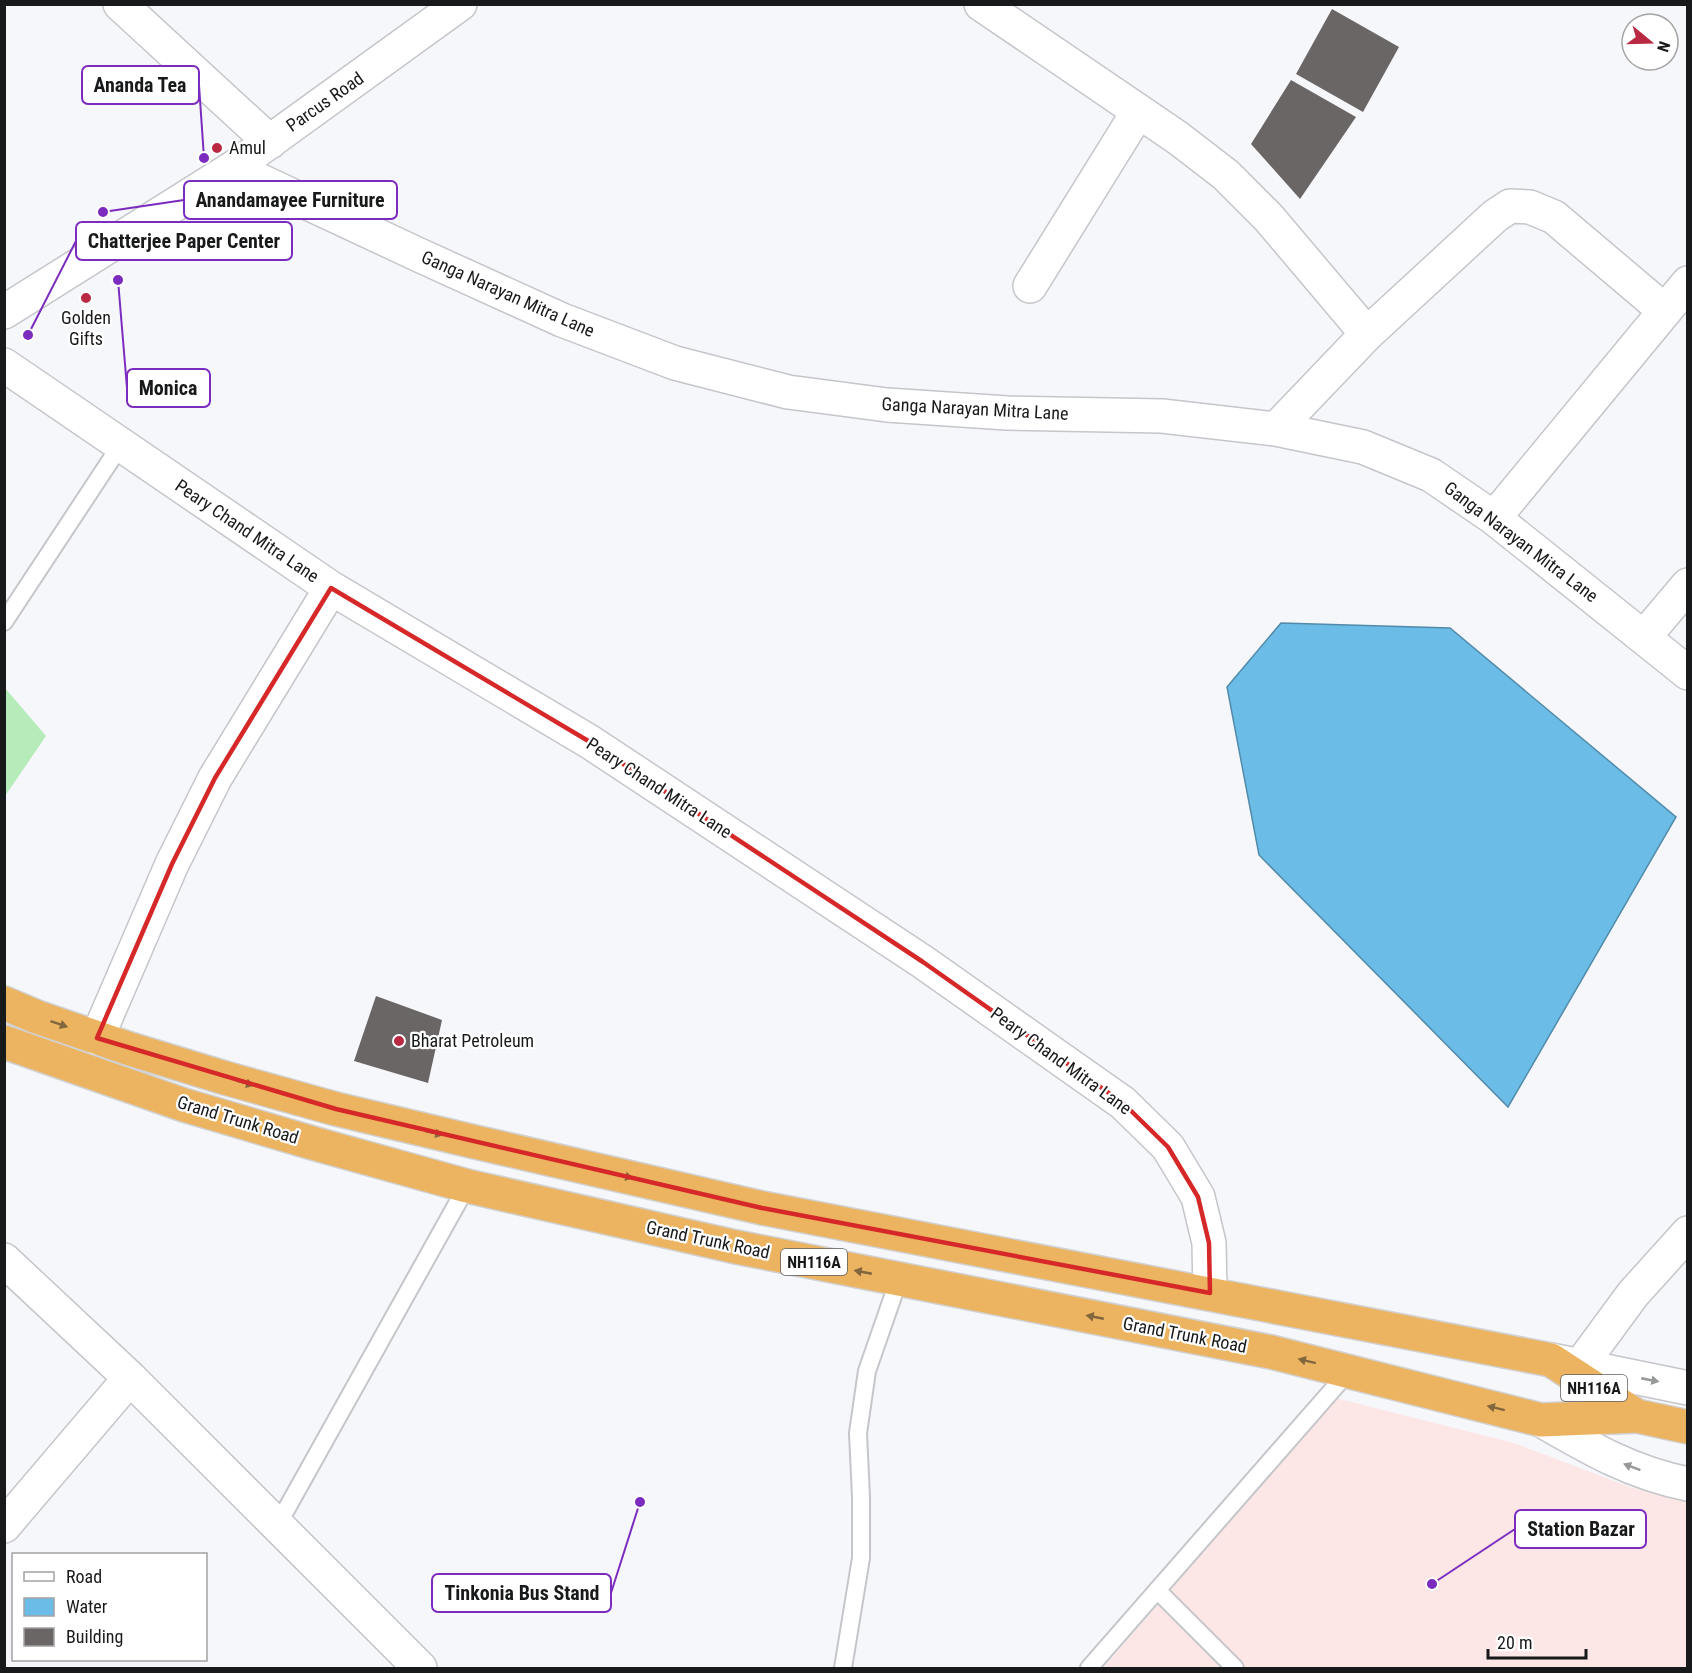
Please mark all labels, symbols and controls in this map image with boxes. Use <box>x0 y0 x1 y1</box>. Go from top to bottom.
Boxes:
north arrow <box>1620 12 1680 72</box>
text: N <box>1653 39 1674 54</box>
callout: Ananda Tea <box>82 66 199 104</box>
street label: Parcus Road <box>282 67 367 136</box>
text: Ananda Tea <box>94 73 186 97</box>
place label: Amul <box>229 137 266 158</box>
marker: Amul <box>210 141 224 155</box>
callout: Anandamayee Furniture <box>184 181 397 219</box>
text: Anandamayee Furniture <box>195 188 385 212</box>
callout: Chatterjee Paper Center <box>76 222 292 260</box>
text: Chatterjee Paper Center <box>88 229 281 253</box>
street label: Ganga Narayan Mitra Lane <box>418 246 598 341</box>
marker: Golden Gifts <box>79 291 93 305</box>
place label: Golden Gifts <box>61 307 111 349</box>
callout: Monica <box>127 369 210 407</box>
text: Monica <box>139 376 197 400</box>
street label: Ganga Narayan Mitra Lane <box>881 393 1069 424</box>
street label: Peary Chand Mitra Lane <box>171 475 323 586</box>
street label: Ganga Narayan Mitra Lane <box>1440 477 1602 606</box>
street label: Peary Chand Mitra Lane <box>583 733 736 842</box>
street label: Peary Chand Mitra Lane <box>987 1002 1136 1119</box>
one-way arrow <box>50 1020 68 1030</box>
place label: Bharat Petroleum <box>411 1030 534 1051</box>
marker: Bharat Petroleum <box>392 1034 406 1048</box>
one-way arrow <box>236 1079 254 1089</box>
street label: Grand Trunk Road <box>175 1091 301 1148</box>
one-way arrow <box>424 1128 443 1138</box>
one-way arrow <box>614 1172 633 1182</box>
street label: Grand Trunk Road <box>644 1216 772 1263</box>
road number: NH116A <box>781 1249 847 1275</box>
one-way arrow <box>853 1267 872 1276</box>
one-way arrow <box>1086 1312 1105 1321</box>
street label: Grand Trunk Road <box>1121 1312 1249 1357</box>
one-way arrow <box>1298 1355 1316 1365</box>
road number: NH116A <box>1561 1375 1627 1401</box>
one-way arrow <box>1640 1376 1659 1385</box>
one-way arrow <box>1487 1403 1505 1413</box>
one-way arrow <box>1622 1462 1640 1472</box>
callout: Station Bazar <box>1515 1510 1646 1548</box>
text: Station Bazar <box>1527 1517 1635 1541</box>
legend <box>12 1553 207 1661</box>
text: Road <box>66 1566 102 1587</box>
callout: Tinkonia Bus Stand <box>432 1574 611 1612</box>
text: Tinkonia Bus Stand <box>444 1581 600 1605</box>
text: Water <box>66 1596 108 1617</box>
scale bar <box>1488 1622 1586 1660</box>
text: Building <box>66 1626 123 1647</box>
text: 20 m <box>1497 1632 1532 1653</box>

